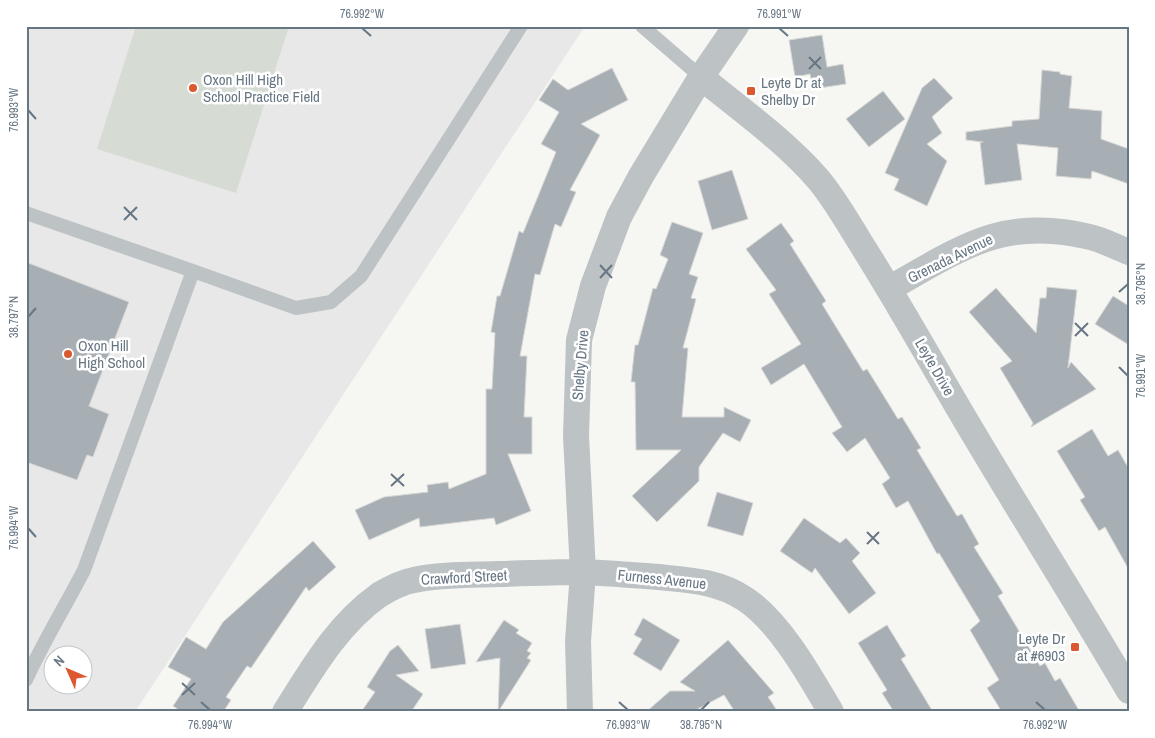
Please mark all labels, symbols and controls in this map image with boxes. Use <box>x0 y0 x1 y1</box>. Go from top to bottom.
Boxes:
text: 76.992°W <box>340 6 385 22</box>
text: 76.991°W <box>757 6 802 22</box>
place label: Oxon Hill High School Practice Field <box>203 69 320 107</box>
place label: Leyte Dr at Shelby Dr <box>761 72 822 110</box>
marker: Oxon Hill High School Practice Field <box>187 82 199 94</box>
marker: Leyte Dr at Shelby Dr <box>745 85 757 97</box>
text: 76.993°W <box>6 87 22 132</box>
street label: Grenada Avenue <box>904 228 996 288</box>
text: 38.795°N <box>1133 263 1149 305</box>
text: 38.797°N <box>6 296 22 338</box>
street label: Shelby Drive <box>566 329 594 401</box>
place label: Oxon Hill High School <box>78 335 145 373</box>
street label: Leyte Drive <box>910 335 960 400</box>
marker: Oxon Hill High School <box>62 348 74 360</box>
text: 76.991°W <box>1133 353 1149 398</box>
text: 76.994°W <box>6 505 22 550</box>
street label: Crawford Street <box>420 564 508 590</box>
street label: Furness Avenue <box>617 564 707 594</box>
place label: Leyte Dr at #6903 <box>1017 628 1065 666</box>
marker: Leyte Dr at #6903 <box>1069 641 1081 653</box>
north arrow <box>42 646 92 696</box>
text: N <box>50 652 68 670</box>
text: 76.994°W <box>188 717 233 733</box>
text: 76.993°W <box>606 717 651 733</box>
text: 38.795°N <box>680 717 722 733</box>
text: 76.992°W <box>1023 717 1068 733</box>

